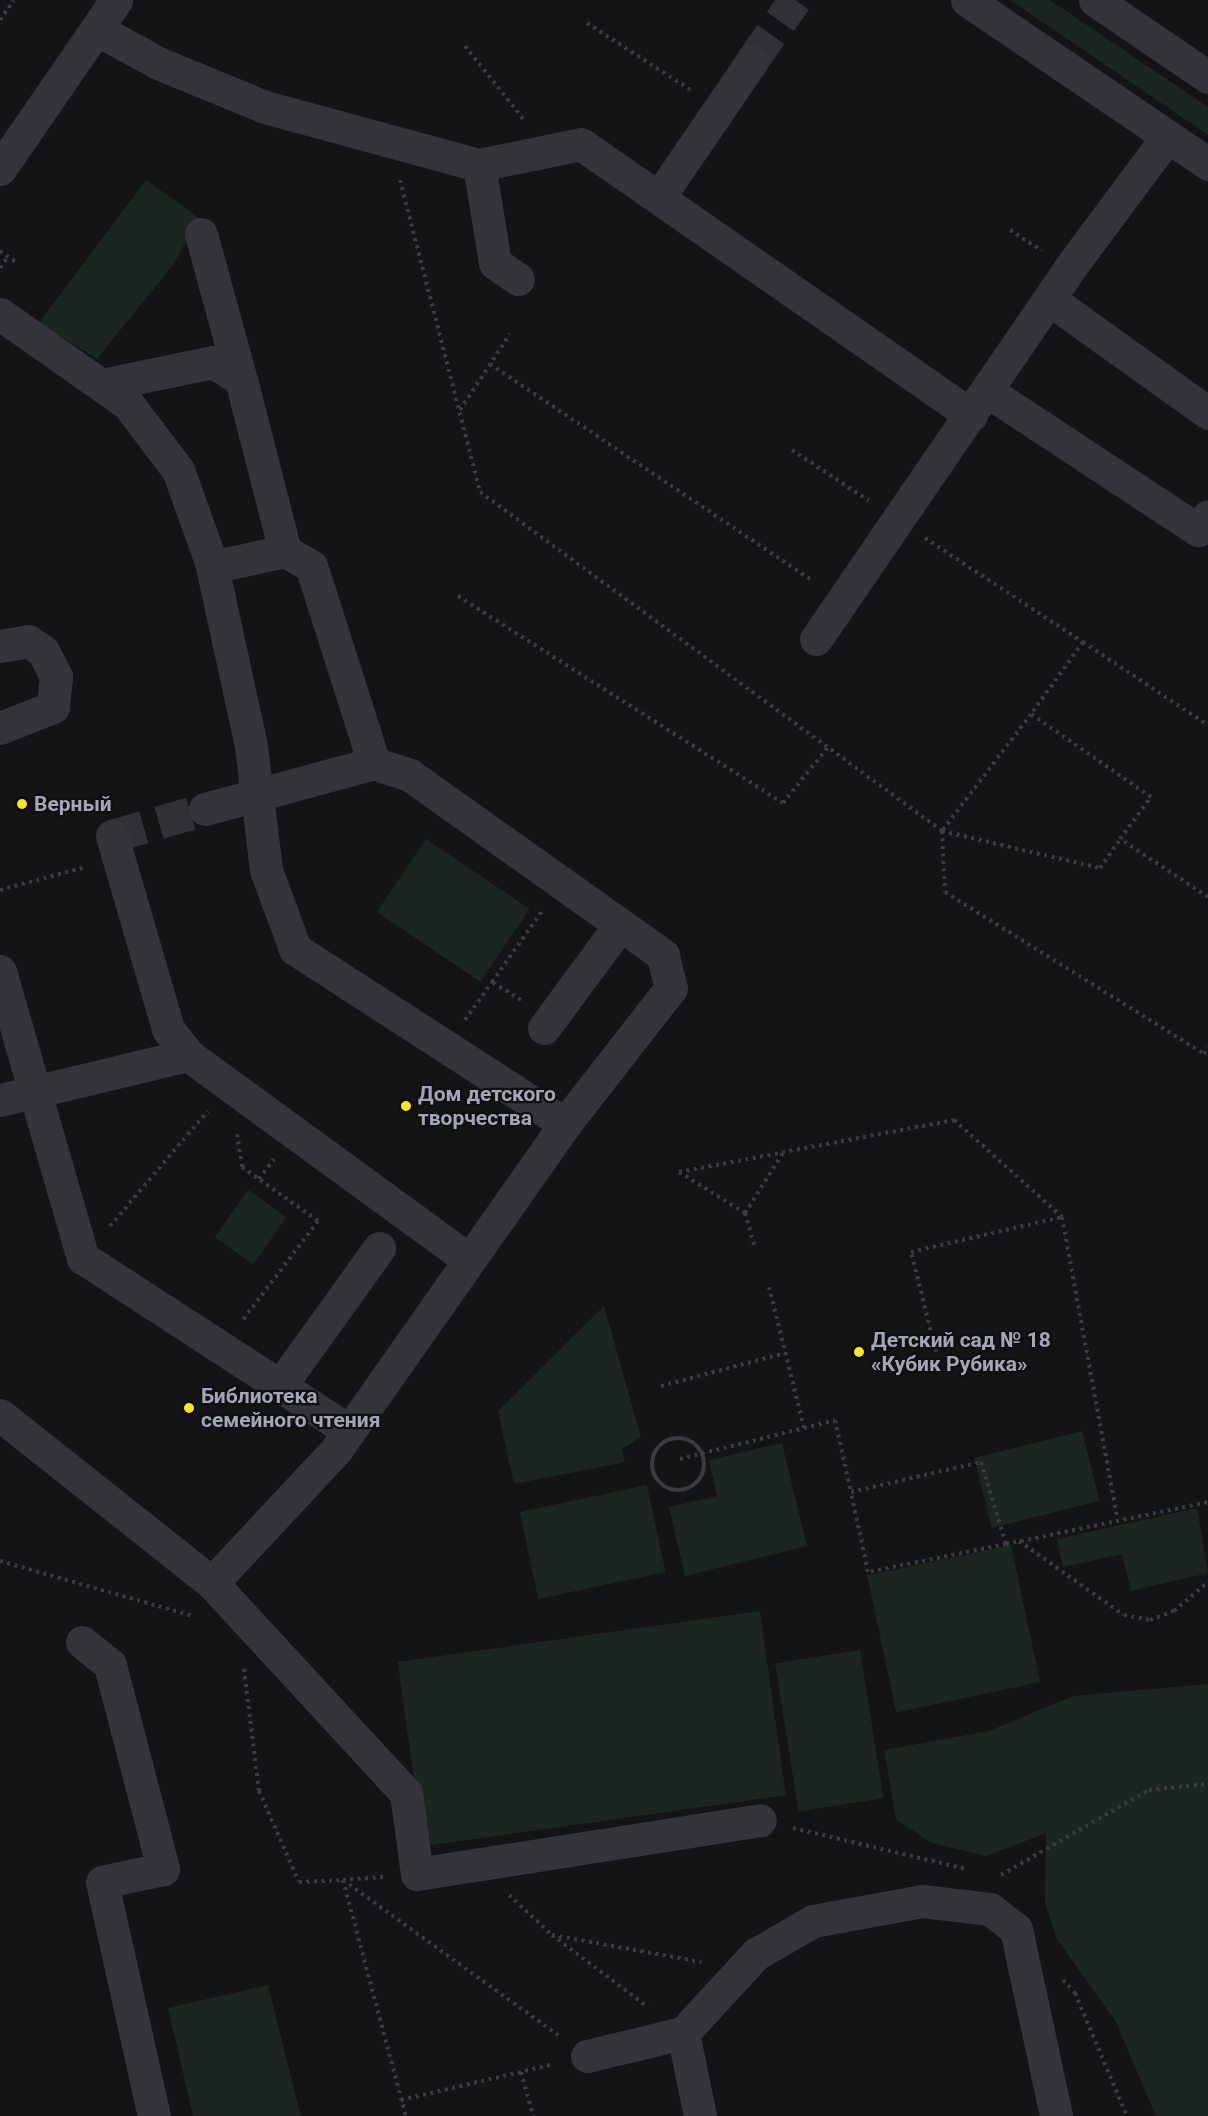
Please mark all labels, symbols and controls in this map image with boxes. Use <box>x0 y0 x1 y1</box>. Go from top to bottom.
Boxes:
place label: Верный <box>34 791 112 817</box>
marker: Верный <box>15 797 29 811</box>
place label: Дом детского творчества <box>418 1081 556 1131</box>
marker: Дом детского творчества <box>399 1099 413 1113</box>
place label: Детский сад № 18 «Кубик Рубика» <box>871 1327 1051 1377</box>
marker: Детский сад № 18 «Кубик Рубика» <box>852 1345 866 1359</box>
place label: Библиотека семейного чтения <box>201 1383 380 1433</box>
marker: Библиотека семейного чтения <box>182 1401 196 1415</box>

